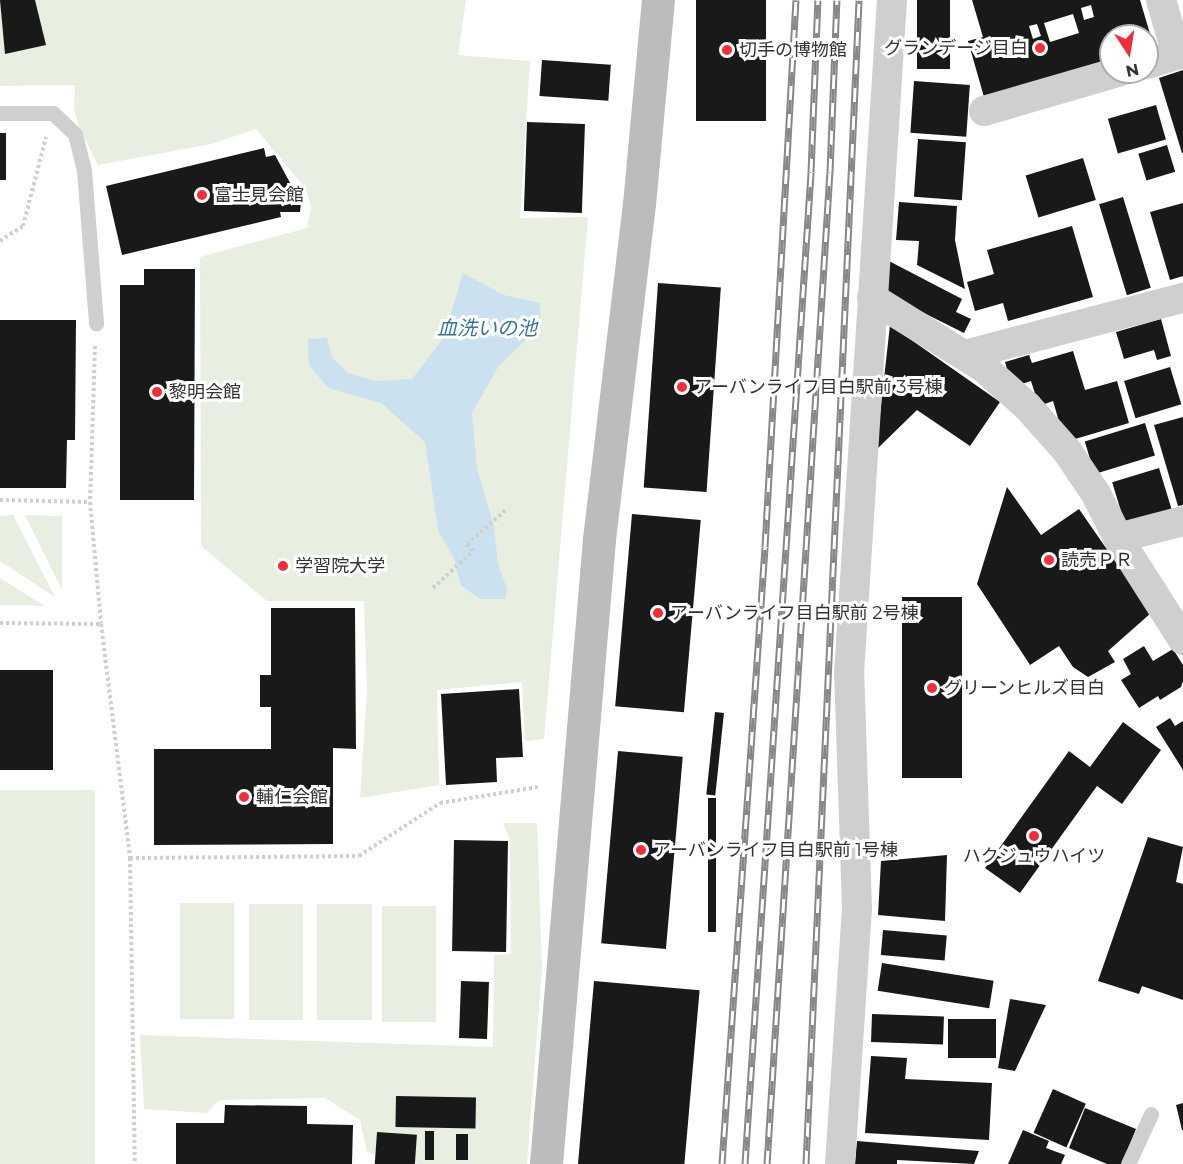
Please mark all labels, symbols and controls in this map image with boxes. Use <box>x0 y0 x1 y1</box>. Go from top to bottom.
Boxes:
north arrow <box>1099 24 1159 84</box>
place label: グランデージ目白 <box>884 37 1028 59</box>
place label: 切手の博物館 <box>739 39 847 61</box>
marker: グランデージ目白 <box>1033 41 1047 55</box>
marker: 切手の博物館 <box>720 43 734 57</box>
text: N <box>1124 60 1141 81</box>
place label: 富士見会館 <box>214 184 304 206</box>
marker: 富士見会館 <box>195 188 209 202</box>
water label: 血洗いの池 <box>437 316 537 340</box>
place label: アーバンライフ目白駅前 3号棟 <box>694 376 942 398</box>
marker: アーバンライフ目白駅前 3号棟 <box>675 380 689 394</box>
place label: 黎明会館 <box>169 381 241 403</box>
marker: 黎明会館 <box>150 385 164 399</box>
place label: 読売ＰＲ <box>1061 549 1133 571</box>
marker: 読売ＰＲ <box>1042 553 1056 567</box>
place label: 学習院大学 <box>295 555 385 577</box>
marker: 学習院大学 <box>276 559 290 573</box>
place label: アーバンライフ目白駅前 2号棟 <box>670 602 918 624</box>
marker: アーバンライフ目白駅前 2号棟 <box>651 606 665 620</box>
place label: グリーンヒルズ目白 <box>944 677 1106 699</box>
marker: グリーンヒルズ目白 <box>925 681 939 695</box>
place label: 輔仁会館 <box>256 786 328 808</box>
marker: 輔仁会館 <box>237 790 251 804</box>
marker: ハクジュウハイツ <box>1027 829 1041 843</box>
place label: アーバンライフ目白駅前 1号棟 <box>653 839 897 861</box>
marker: アーバンライフ目白駅前 1号棟 <box>634 843 648 857</box>
place label: ハクジュウハイツ <box>962 845 1106 867</box>

